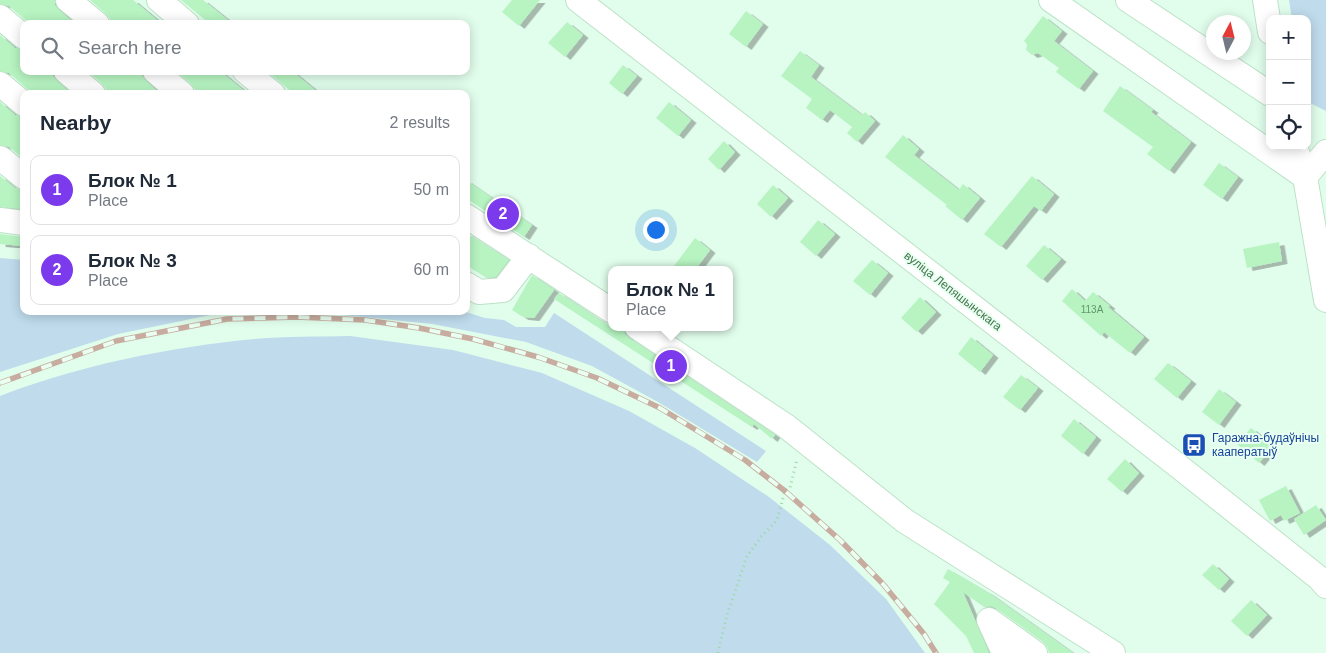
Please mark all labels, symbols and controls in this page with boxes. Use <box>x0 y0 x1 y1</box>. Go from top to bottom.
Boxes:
north arrow <box>1206 15 1251 60</box>
map controls <box>1266 15 1311 150</box>
button: + <box>1266 15 1311 60</box>
search box <box>20 20 470 75</box>
icon: search <box>38 34 66 62</box>
text: Search here <box>78 37 182 58</box>
button: − <box>1266 60 1311 105</box>
button: locate <box>1266 105 1311 150</box>
text: Nearby <box>40 111 111 134</box>
text: 2 results <box>390 114 450 131</box>
text: Блок № 1 <box>88 170 177 191</box>
text: 1 <box>53 181 61 198</box>
text: 50 m <box>413 181 449 198</box>
text: Place <box>88 192 128 209</box>
pin: 2 <box>487 195 519 233</box>
your location <box>643 217 669 243</box>
street label: вуліца Лепяшынскага <box>901 249 1005 334</box>
text: Блок № 3 <box>88 250 177 271</box>
text: 2 <box>53 261 61 278</box>
text: 60 m <box>413 261 449 278</box>
popup <box>608 266 733 331</box>
text: Place <box>88 272 128 289</box>
text: Блок № 1 <box>626 279 715 300</box>
text: Place <box>626 301 666 318</box>
house number: 113А <box>1081 304 1104 315</box>
pin: 1 <box>655 347 687 385</box>
place label: Гаражна-будаўнічы кааператыў <box>1212 431 1319 459</box>
bus stop icon: Гаражна-будаўнічы кааператыў <box>1181 432 1207 458</box>

